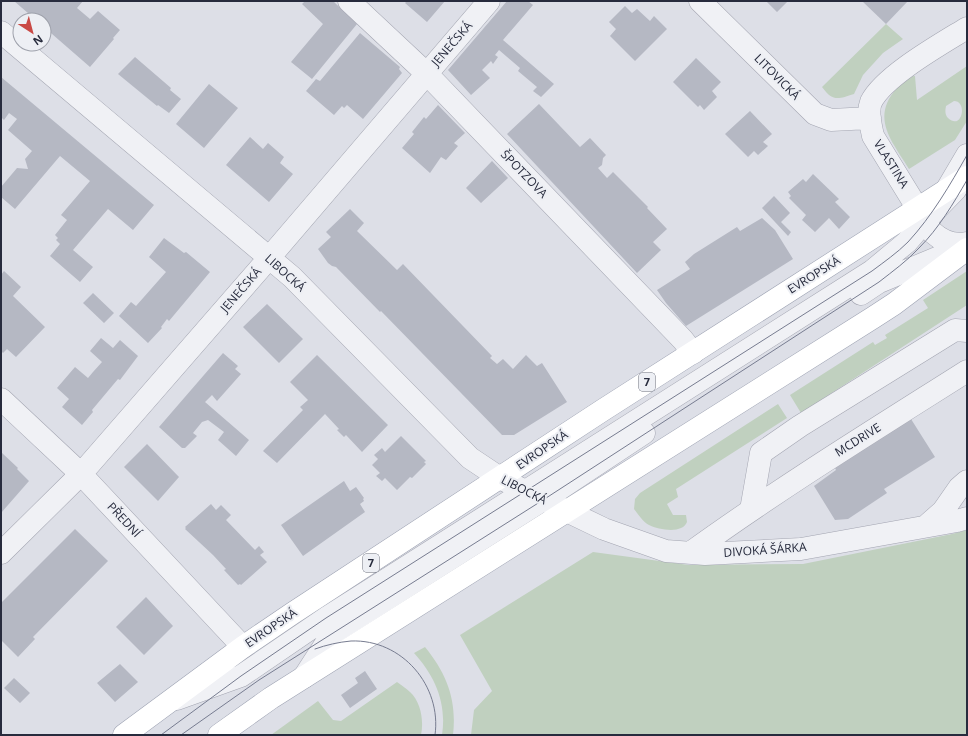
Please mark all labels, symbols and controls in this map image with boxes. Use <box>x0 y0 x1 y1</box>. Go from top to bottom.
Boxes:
north arrow <box>12 12 52 52</box>
street label: JENEČSKÁ <box>427 17 476 71</box>
text: N <box>30 32 46 49</box>
street label: LITOVICKÁ <box>751 50 804 104</box>
street label: VLASTINA <box>870 136 913 192</box>
street label: ŠPOTZOVA <box>497 146 552 202</box>
street label: LIBOCKÁ <box>261 250 310 296</box>
street label: EVROPSKÁ <box>784 251 844 297</box>
street label: JENEČSKÁ <box>216 263 265 317</box>
road number: 7 <box>639 373 655 391</box>
street label: MCDRIVE <box>831 419 884 460</box>
street label: EVROPSKÁ <box>512 426 571 473</box>
street label: LIBOCKÁ <box>498 471 550 508</box>
street label: PŘEDNÍ <box>104 498 145 541</box>
street label: DIVOKÁ ŠÁRKA <box>723 538 807 561</box>
road number: 7 <box>363 554 379 572</box>
street label: EVROPSKÁ <box>241 604 300 651</box>

